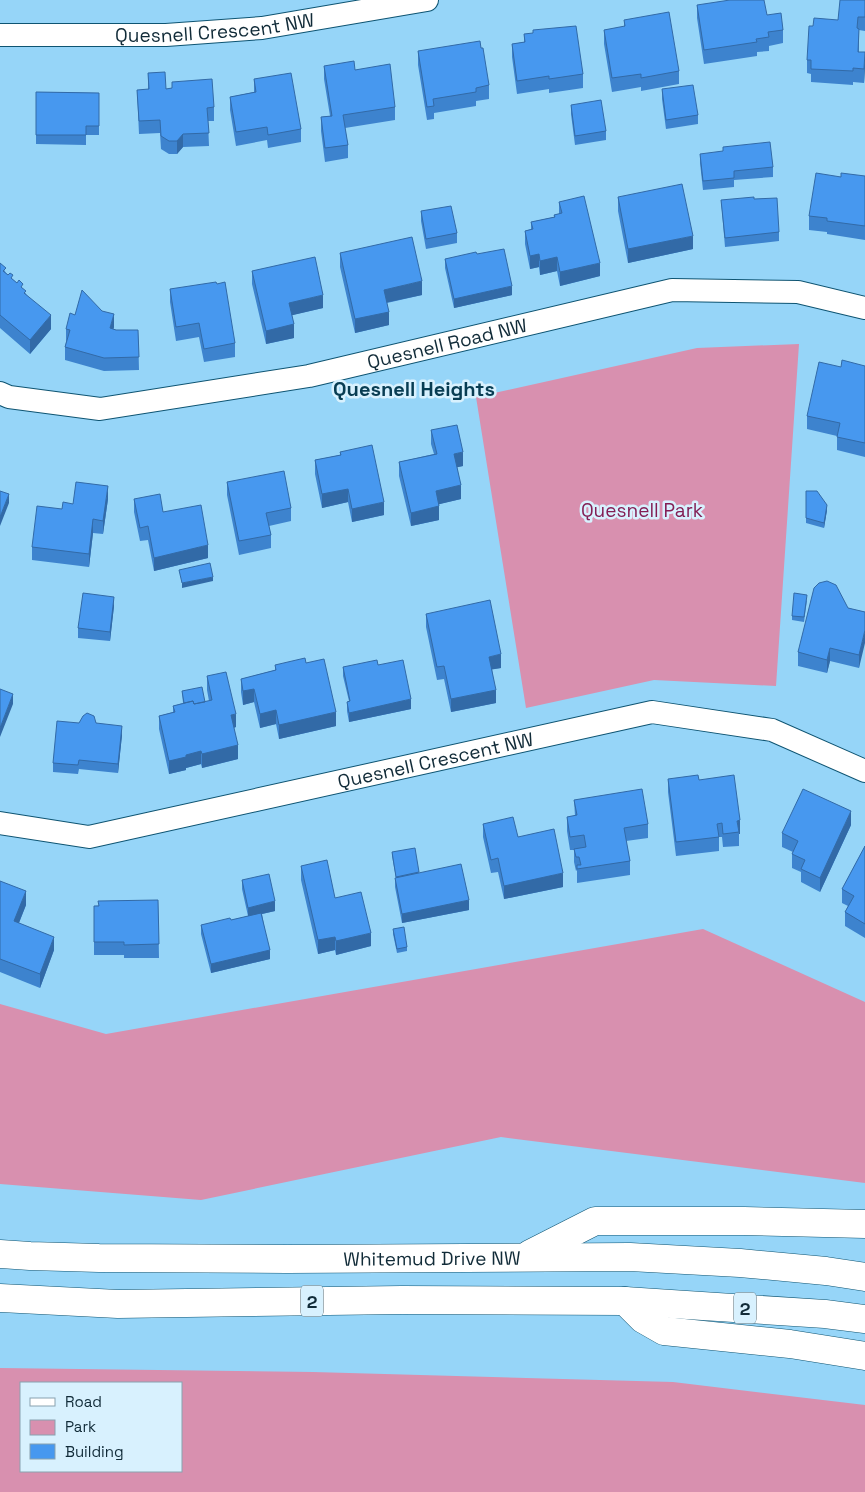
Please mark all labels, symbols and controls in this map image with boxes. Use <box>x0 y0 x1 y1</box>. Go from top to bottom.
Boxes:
street label: Quesnell Crescent NW <box>115 7 316 48</box>
street label: Quesnell Road NW <box>364 312 529 374</box>
district label: Quesnell Heights <box>333 376 495 402</box>
park label: Quesnell Park <box>581 498 703 523</box>
street label: Quesnell Crescent NW <box>335 726 536 794</box>
street label: Whitemud Drive NW <box>343 1245 521 1271</box>
road number: 2 <box>301 1285 323 1316</box>
road number: 2 <box>734 1292 756 1324</box>
legend <box>20 1382 182 1472</box>
text: Road <box>65 1392 102 1411</box>
text: Park <box>65 1417 96 1436</box>
text: Building <box>65 1442 124 1461</box>

